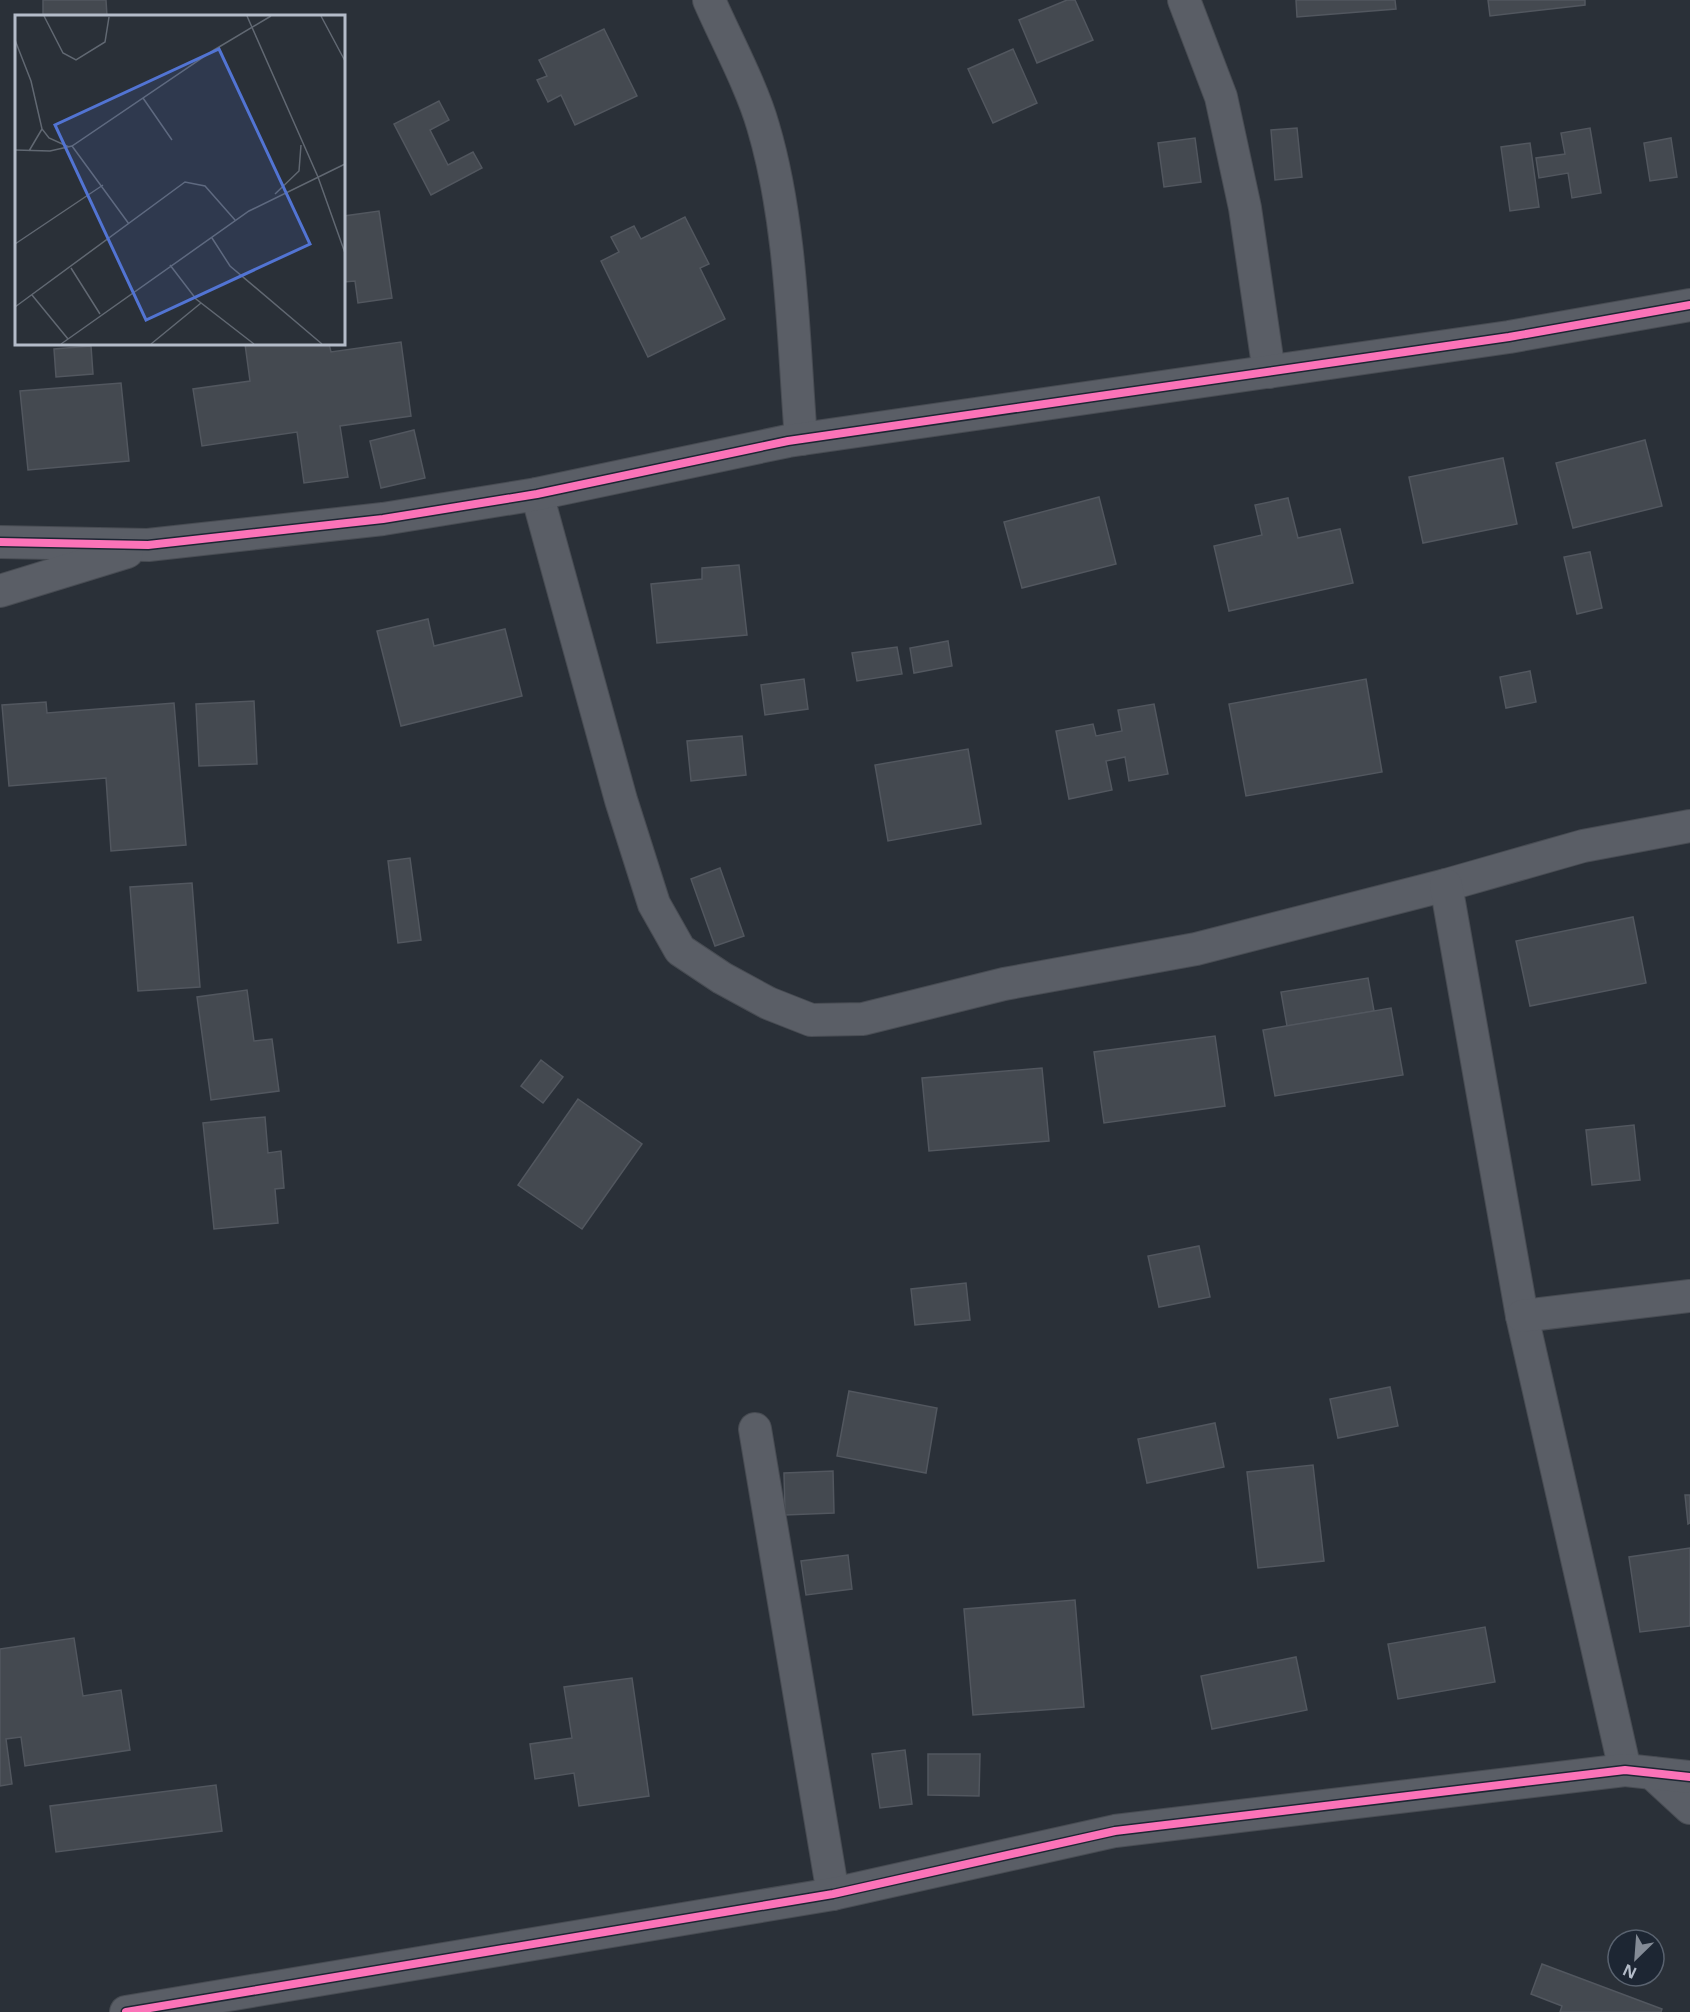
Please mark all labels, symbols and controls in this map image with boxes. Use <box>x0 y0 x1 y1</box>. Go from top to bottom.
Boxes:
inset map <box>15 15 345 345</box>
north arrow <box>1606 1928 1666 1988</box>
text: N <box>1619 1959 1640 1984</box>

